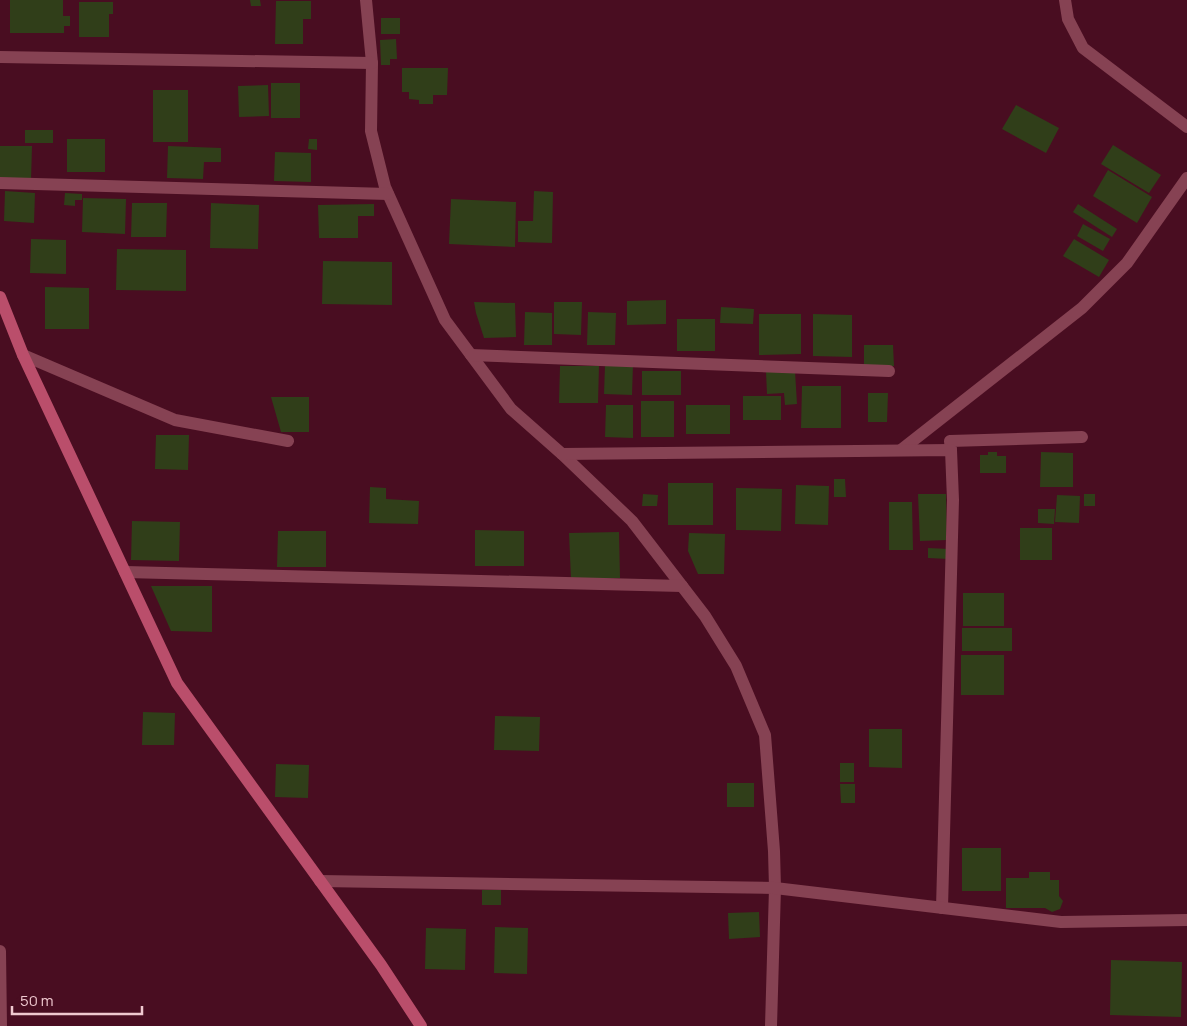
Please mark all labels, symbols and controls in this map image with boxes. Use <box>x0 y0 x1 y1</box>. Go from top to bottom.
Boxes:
scale bar <box>12 984 142 1016</box>
text: 50 m <box>20 990 54 1011</box>

